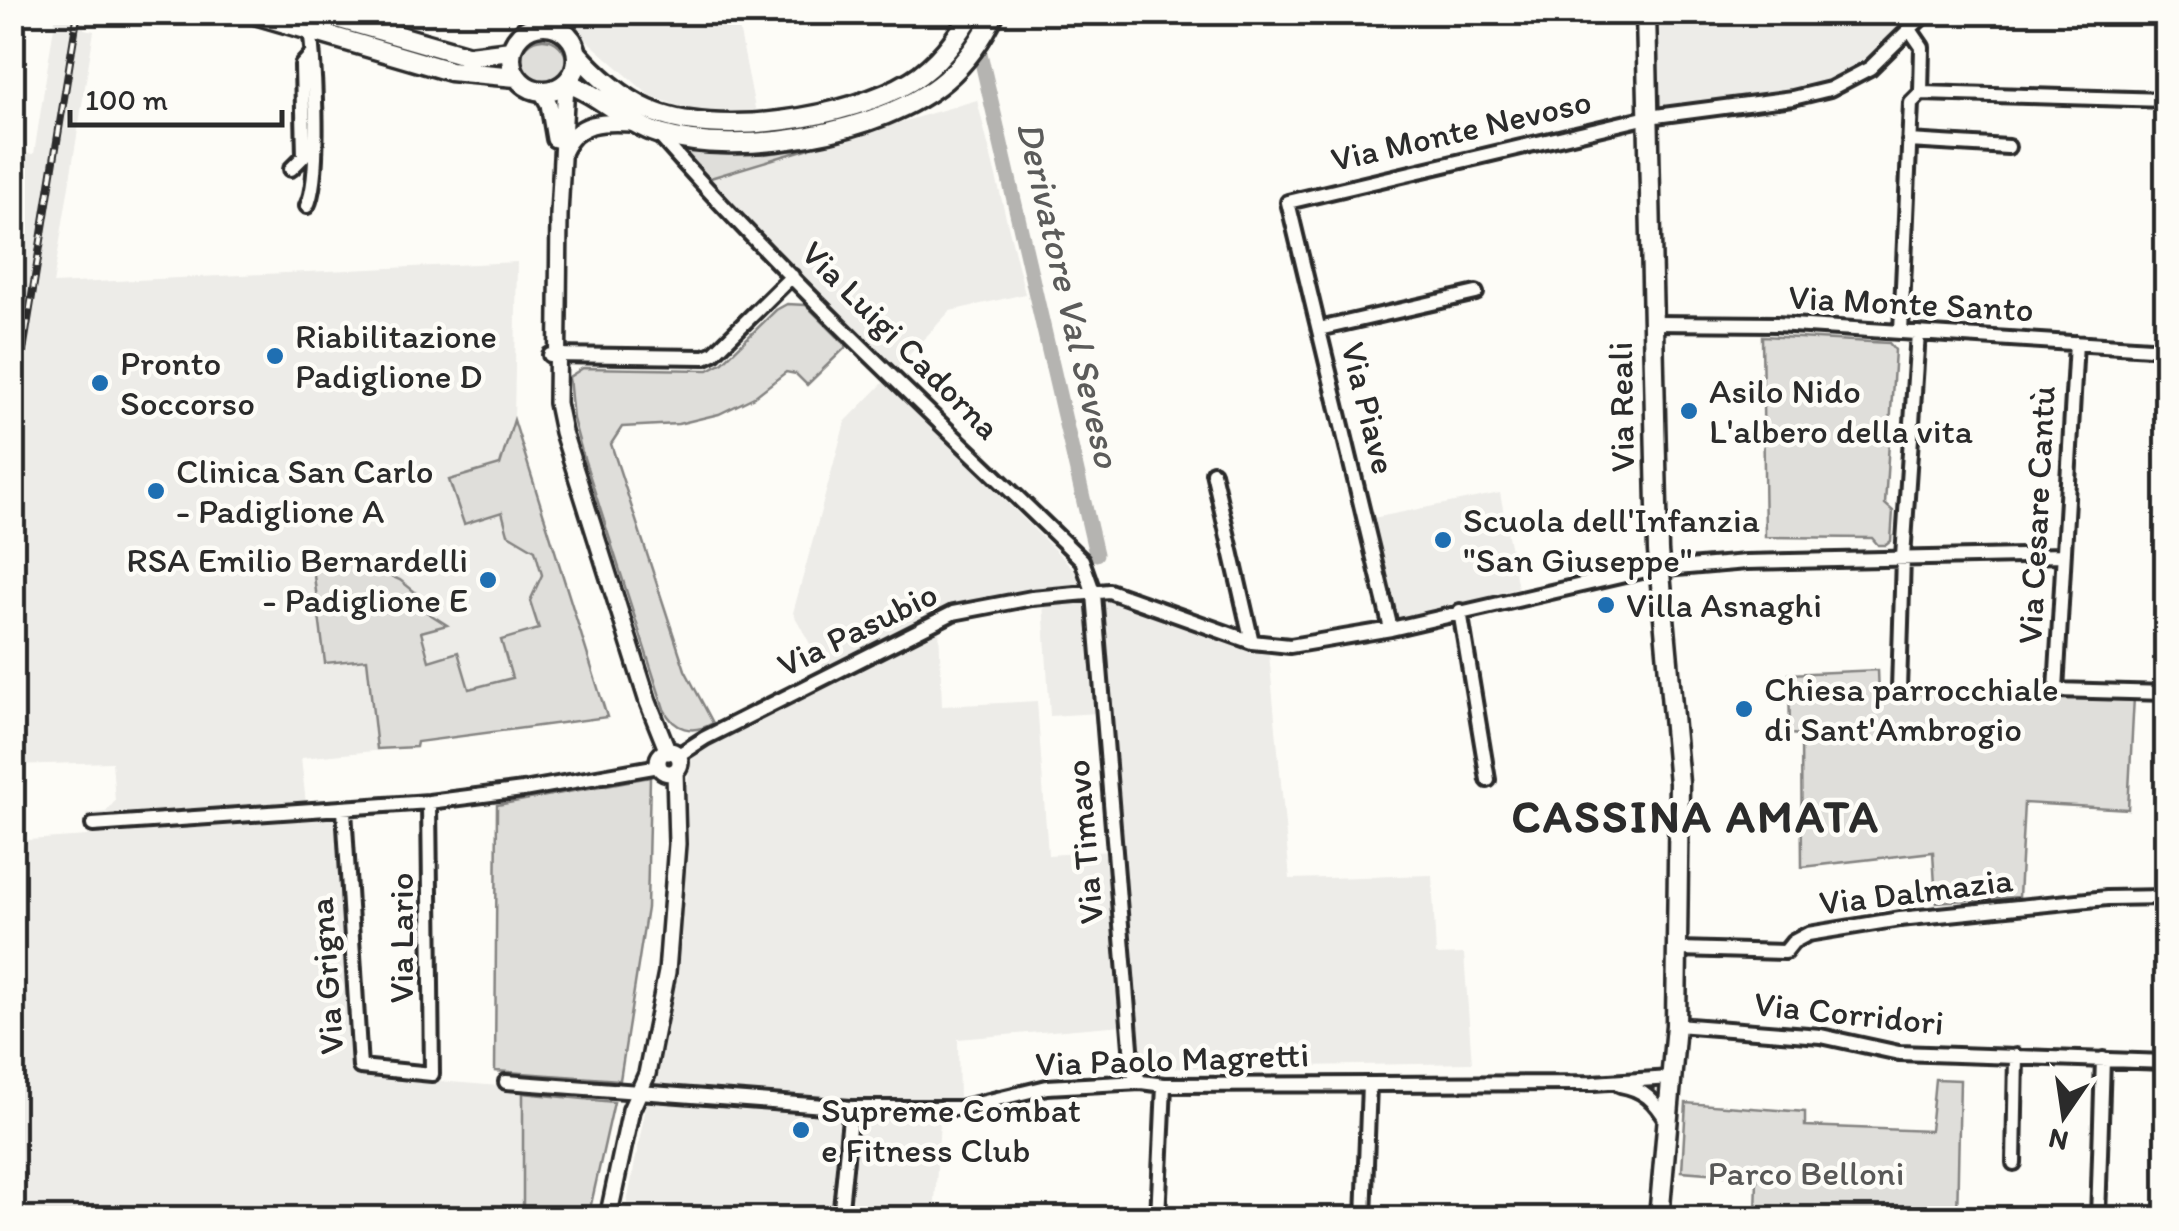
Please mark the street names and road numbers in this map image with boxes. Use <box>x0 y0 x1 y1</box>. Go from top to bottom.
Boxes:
street label: Via Monte Nevoso <box>1327 80 1595 180</box>
street label: Via Luigi Cadorna <box>793 232 1009 448</box>
street label: Via Monte Santo <box>1787 276 2035 330</box>
street label: Via Piave <box>1332 338 1406 478</box>
street label: Via Reali <box>1599 341 1643 473</box>
street label: Via Cesare Cantù <box>2008 385 2064 645</box>
street label: Via Pasubio <box>770 572 944 686</box>
street label: Via Timavo <box>1056 758 1112 926</box>
street label: Via Dalmazia <box>1817 858 2015 924</box>
street label: Via Lario <box>380 872 422 1004</box>
street label: Via Grigna <box>300 896 352 1056</box>
street label: Via Corridori <box>1752 982 1946 1044</box>
street label: Via Paolo Magretti <box>1034 1033 1310 1085</box>

